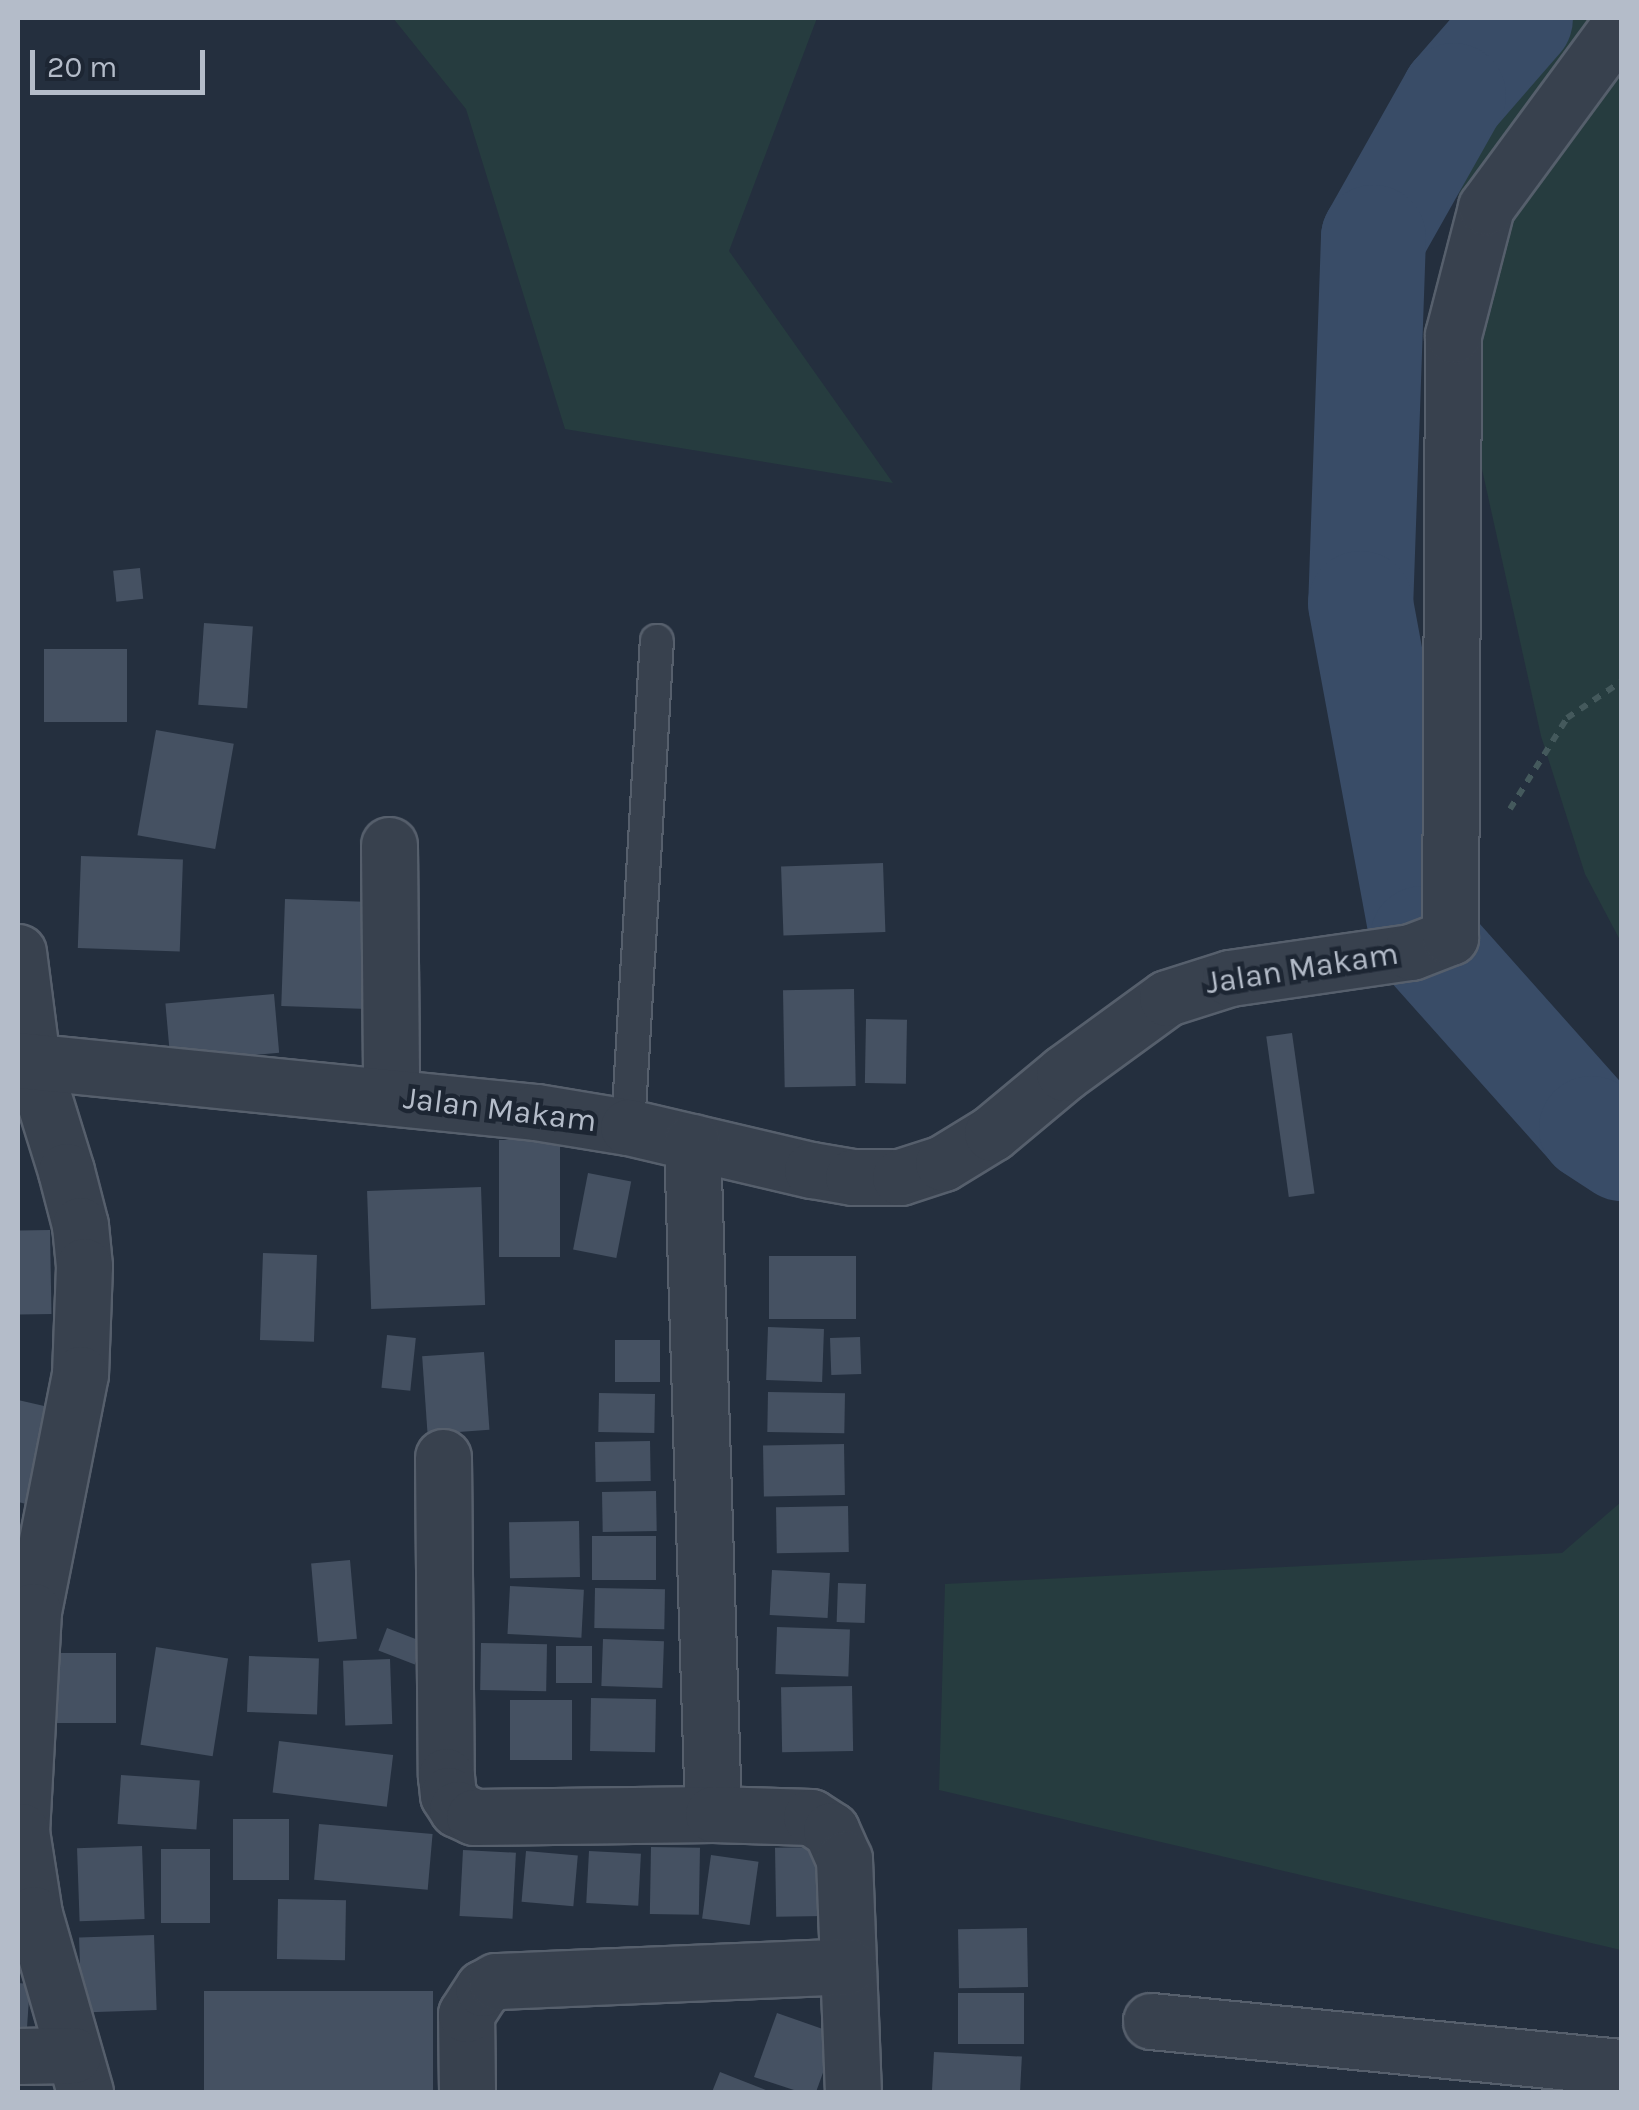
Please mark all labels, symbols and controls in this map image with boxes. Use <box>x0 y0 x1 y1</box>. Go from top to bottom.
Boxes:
scale bar <box>35 30 210 92</box>
text: 20 m <box>47 49 117 85</box>
street label: Jalan Makam <box>1203 935 1401 1003</box>
street label: Jalan Makam <box>401 1079 599 1141</box>

